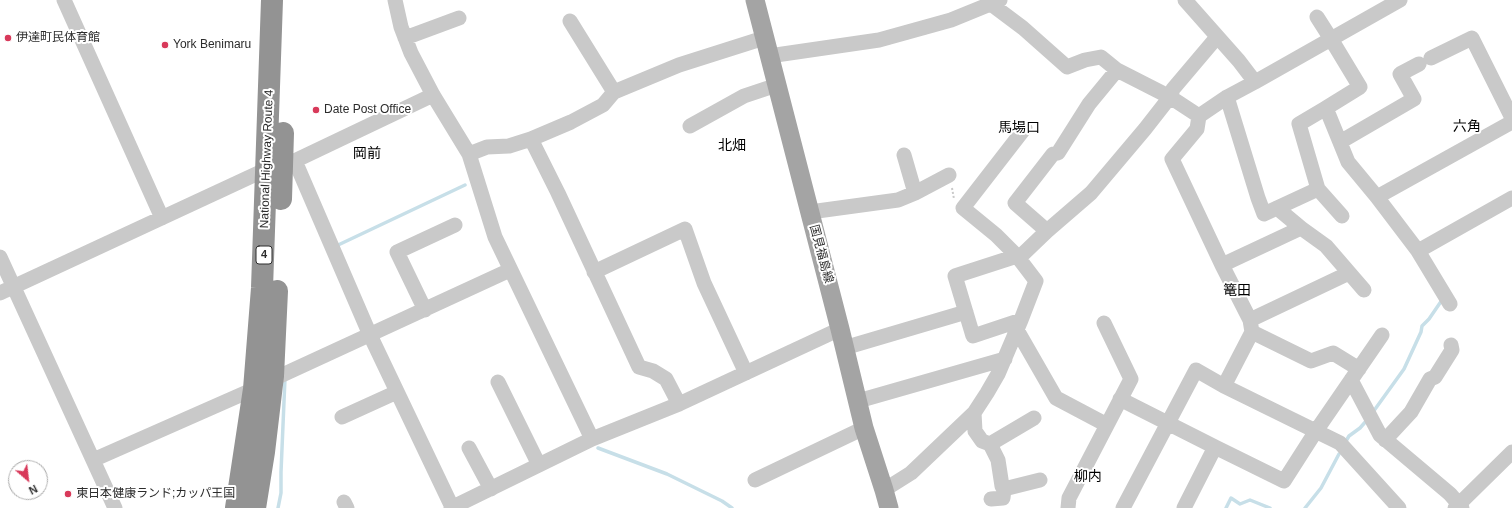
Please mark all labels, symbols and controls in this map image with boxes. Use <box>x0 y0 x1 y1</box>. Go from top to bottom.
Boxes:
place label: 伊達町民体育館 <box>16 31 100 45</box>
marker: 伊達町民体育館 <box>3 33 13 43</box>
place label: York Benimaru <box>173 38 251 52</box>
marker: York Benimaru <box>160 40 170 50</box>
street label: National Highway Route 4 <box>257 89 277 229</box>
place label: Date Post Office <box>324 103 411 117</box>
marker: Date Post Office <box>311 105 321 115</box>
district label: 六角 <box>1453 119 1481 135</box>
district label: 馬場口 <box>998 120 1040 136</box>
district label: 北畑 <box>718 138 746 154</box>
district label: 岡前 <box>353 146 381 162</box>
street label: 国見福島線 <box>806 223 836 285</box>
road number: 4 <box>256 246 272 264</box>
district label: 篭田 <box>1223 283 1251 299</box>
north arrow <box>8 460 48 500</box>
district label: 柳内 <box>1074 469 1102 485</box>
text: N <box>27 483 39 497</box>
place label: 東日本健康ランド;カッパ王国 <box>76 487 235 501</box>
marker: 東日本健康ランド;カッパ王国 <box>63 489 73 499</box>

